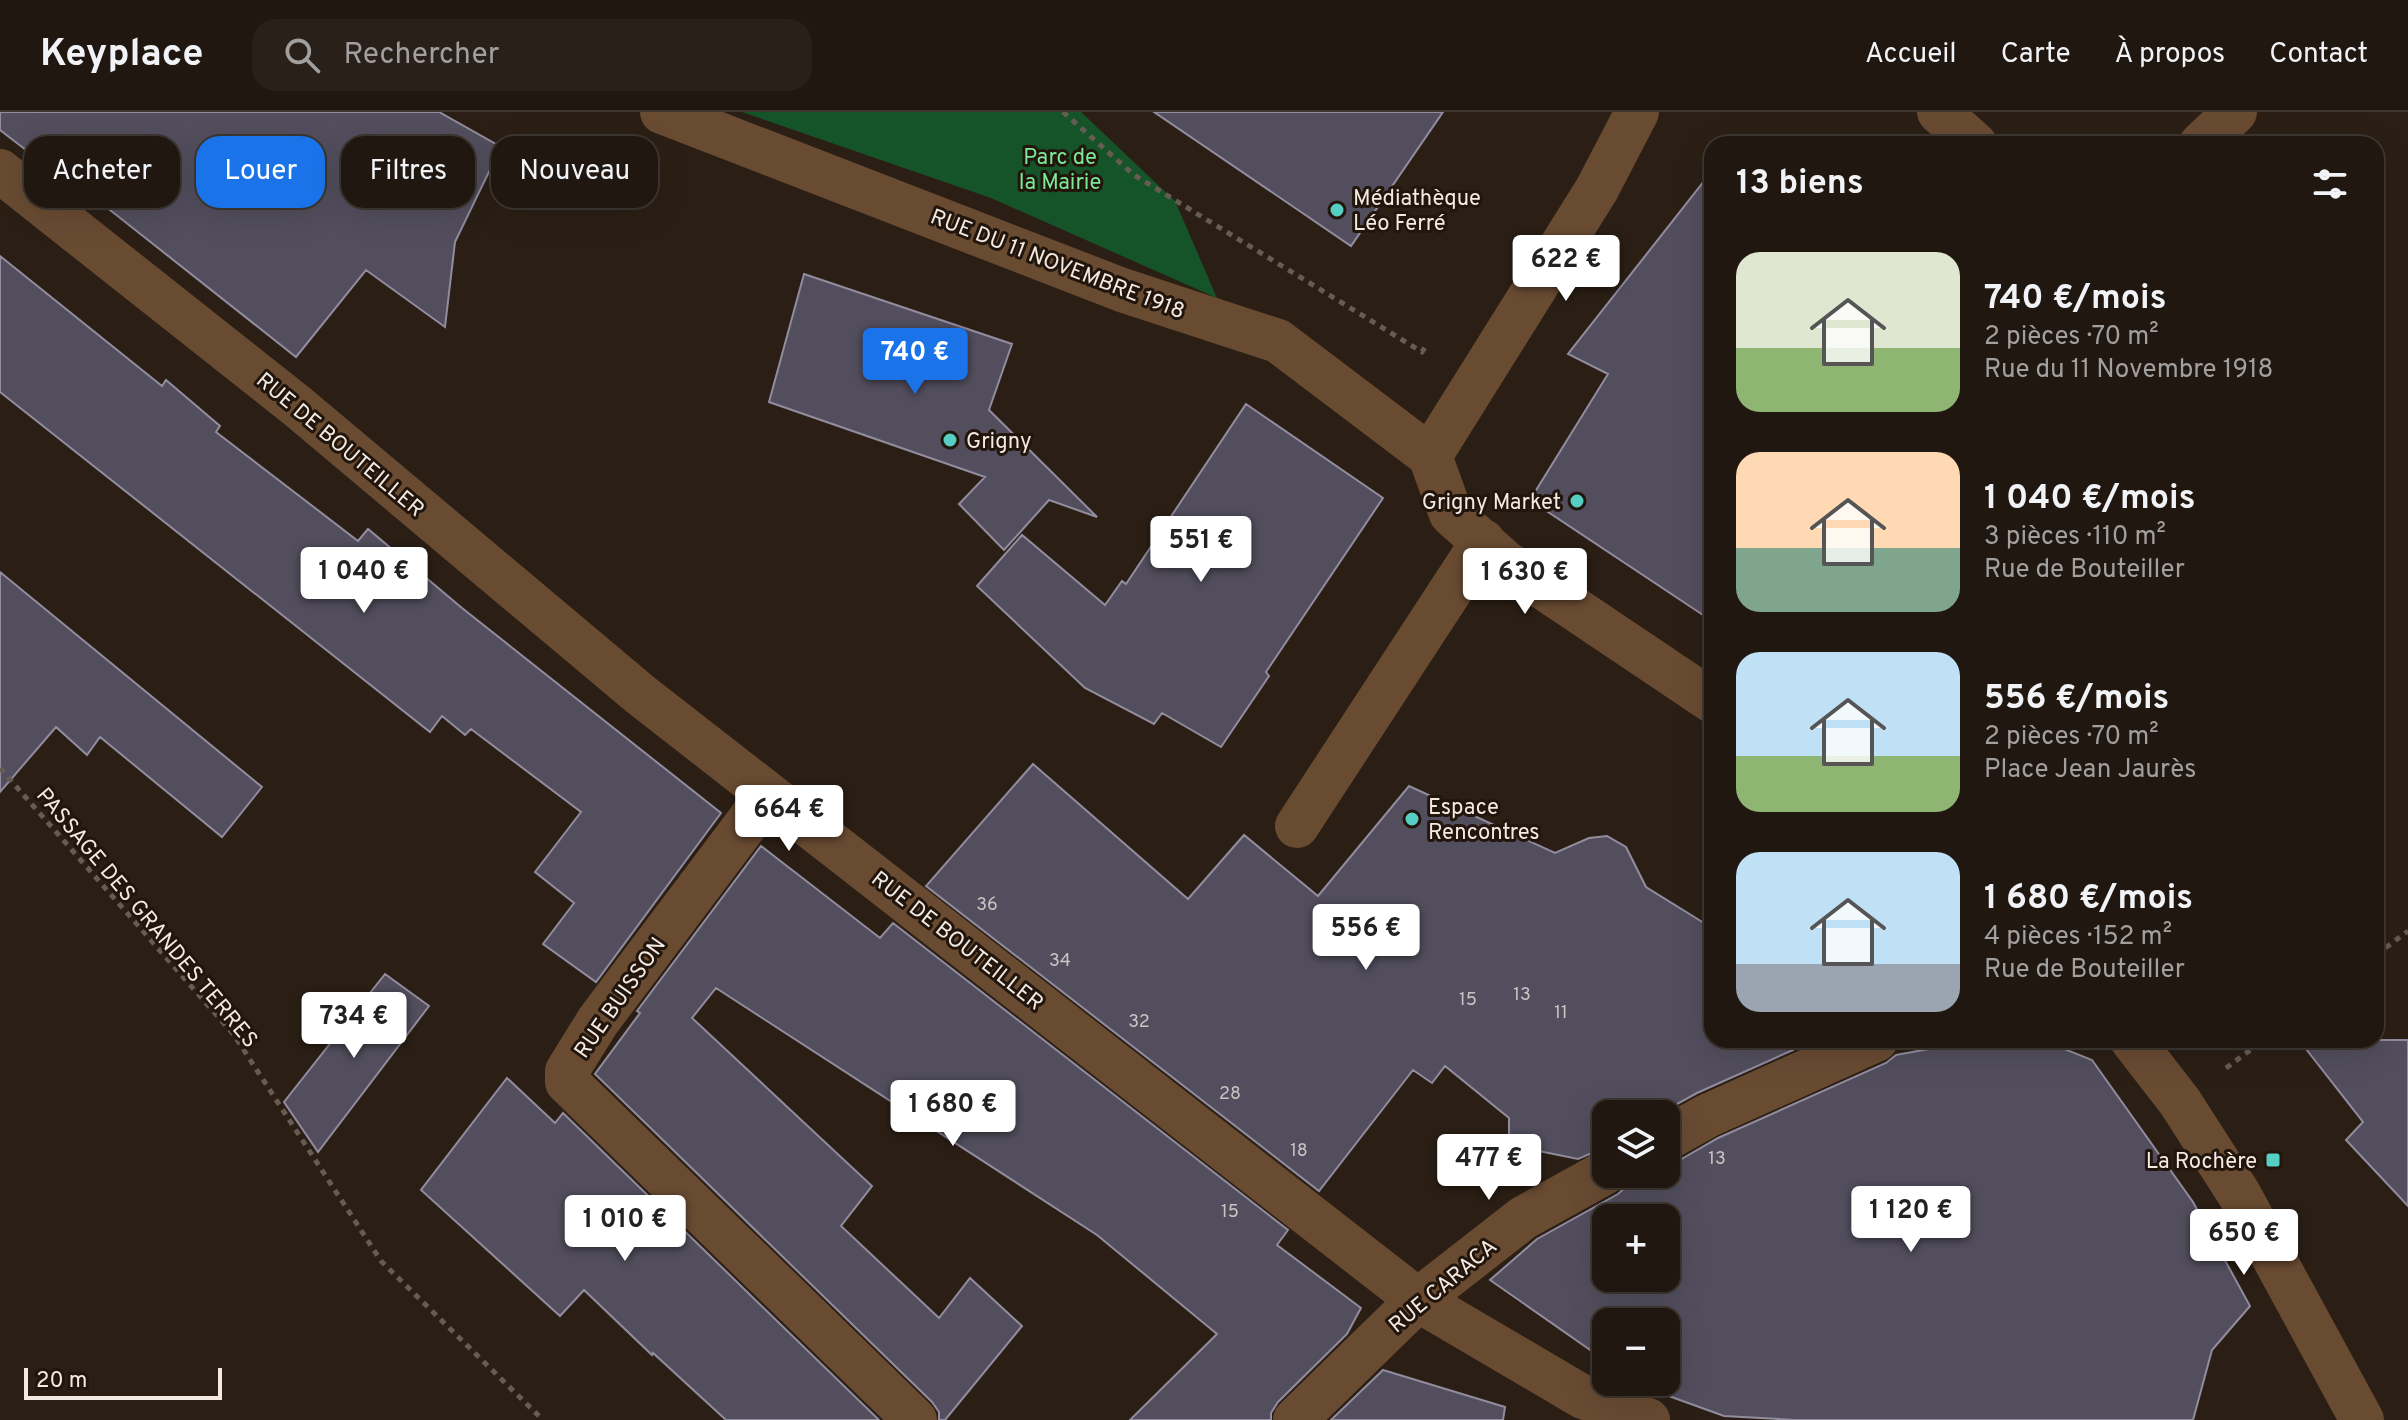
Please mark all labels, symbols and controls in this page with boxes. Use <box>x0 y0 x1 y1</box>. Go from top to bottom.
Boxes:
search box <box>252 19 812 91</box>
text: Keyplace <box>40 31 204 80</box>
icon: search <box>280 33 324 77</box>
text: Rechercher <box>344 37 500 74</box>
text: Accueil <box>1865 37 1957 73</box>
text: Carte <box>2001 37 2071 73</box>
text: À propos <box>2115 37 2225 73</box>
text: Contact <box>2269 37 2368 73</box>
chip: Acheter <box>24 136 180 208</box>
chip: Louer <box>196 136 325 208</box>
chip: Filtres <box>341 136 475 208</box>
chip: Nouveau <box>491 136 658 208</box>
park label: Parc de la Mairie <box>1019 145 1101 197</box>
icon: filters <box>2308 162 2352 206</box>
text: 13 biens <box>1736 163 1864 206</box>
place label: Médiathèque Léo Ferré <box>1353 186 1481 238</box>
marker: Médiathèque Léo Ferré <box>1328 201 1346 219</box>
street label: RUE DU 11 NOVEMBRE 1918 <box>926 204 1188 326</box>
pin: 622 € <box>1510 235 1622 303</box>
text: 622 € <box>1531 244 1601 277</box>
text: 740 €/mois <box>1984 278 2166 321</box>
icon: home <box>1800 284 1896 380</box>
text: 2 pièces · 70 m² <box>1984 321 2159 354</box>
pin: 740 € <box>859 328 971 396</box>
text: 740 € <box>881 337 949 370</box>
text: Rue du 11 Novembre 1918 <box>1984 354 2274 387</box>
street label: RUE DE BOUTEILLER <box>250 368 429 524</box>
place label: Grigny <box>966 429 1032 456</box>
marker: Grigny <box>941 431 959 449</box>
text: 1 040 €/mois <box>1984 478 2195 521</box>
icon: home <box>1800 484 1896 580</box>
place label: Grigny Market <box>1422 490 1561 517</box>
marker: Grigny Market <box>1568 492 1586 510</box>
pin: 551 € <box>1145 516 1257 584</box>
text: 3 pièces · 110 m² <box>1984 521 2166 554</box>
text: 551 € <box>1168 525 1234 558</box>
pin: 1 040 € <box>290 547 438 615</box>
pin: 1 630 € <box>1451 548 1599 616</box>
text: Rue de Bouteiller <box>1984 554 2185 587</box>
text: 1 040 € <box>319 556 409 589</box>
text: 1 630 € <box>1481 557 1569 590</box>
text: 556 €/mois <box>1984 678 2169 721</box>
icon: home <box>1800 684 1896 780</box>
text: 2 pièces · 70 m² <box>1984 721 2159 754</box>
text: Place Jean Jaurès <box>1984 754 2196 787</box>
street label: PASSAGE DES GRANDES TERRES <box>29 783 263 1054</box>
pin: 664 € <box>733 785 845 853</box>
text: 664 € <box>753 794 825 827</box>
place label: Espace Rencontres <box>1428 795 1540 847</box>
marker: Espace Rencontres <box>1403 810 1421 828</box>
street label: RUE DE BOUTEILLER <box>865 866 1048 1018</box>
text: 1 680 €/mois <box>1984 878 2193 921</box>
icon: home <box>1800 884 1896 980</box>
house number: 36 <box>976 894 998 917</box>
pin: 556 € <box>1310 904 1422 972</box>
text: 556 € <box>1331 913 1401 946</box>
text: 4 pièces · 152 m² <box>1984 921 2172 954</box>
street label: RUE BUISSON <box>569 933 673 1064</box>
house number: 34 <box>1049 950 1071 973</box>
text: Rue de Bouteiller <box>1984 954 2185 987</box>
house number: 13 <box>1513 984 1531 1007</box>
house number: 15 <box>1459 989 1477 1012</box>
pin: 734 € <box>298 992 410 1060</box>
text: 734 € <box>320 1001 388 1034</box>
house number: 11 <box>1554 1002 1568 1025</box>
house number: 32 <box>1128 1011 1150 1034</box>
pin: 1 680 € <box>879 1080 1027 1148</box>
house number: 28 <box>1219 1083 1241 1106</box>
text: 1 680 € <box>909 1089 997 1122</box>
map controls <box>1592 1100 1680 1396</box>
button: layers <box>1592 1100 1680 1188</box>
pin: 477 € <box>1433 1134 1545 1202</box>
house number: 18 <box>1290 1140 1308 1163</box>
text: 477 € <box>1455 1143 1523 1176</box>
house number: 13 <box>1708 1148 1726 1171</box>
place label: La Rochère <box>2146 1149 2257 1176</box>
marker: La Rochère <box>2264 1151 2282 1169</box>
pin: 1 120 € <box>1837 1186 1985 1254</box>
pin: 1 010 € <box>551 1195 699 1263</box>
text: 1 120 € <box>1869 1195 1953 1228</box>
house number: 15 <box>1221 1201 1239 1224</box>
text: 1 010 € <box>583 1204 667 1237</box>
button: + <box>1592 1204 1680 1292</box>
pin: 650 € <box>2188 1209 2300 1277</box>
text: 650 € <box>2208 1218 2280 1251</box>
street label: RUE CARACA <box>1384 1234 1503 1340</box>
button: − <box>1592 1308 1680 1396</box>
scale bar <box>24 1364 222 1400</box>
text: 20 m <box>36 1368 87 1395</box>

